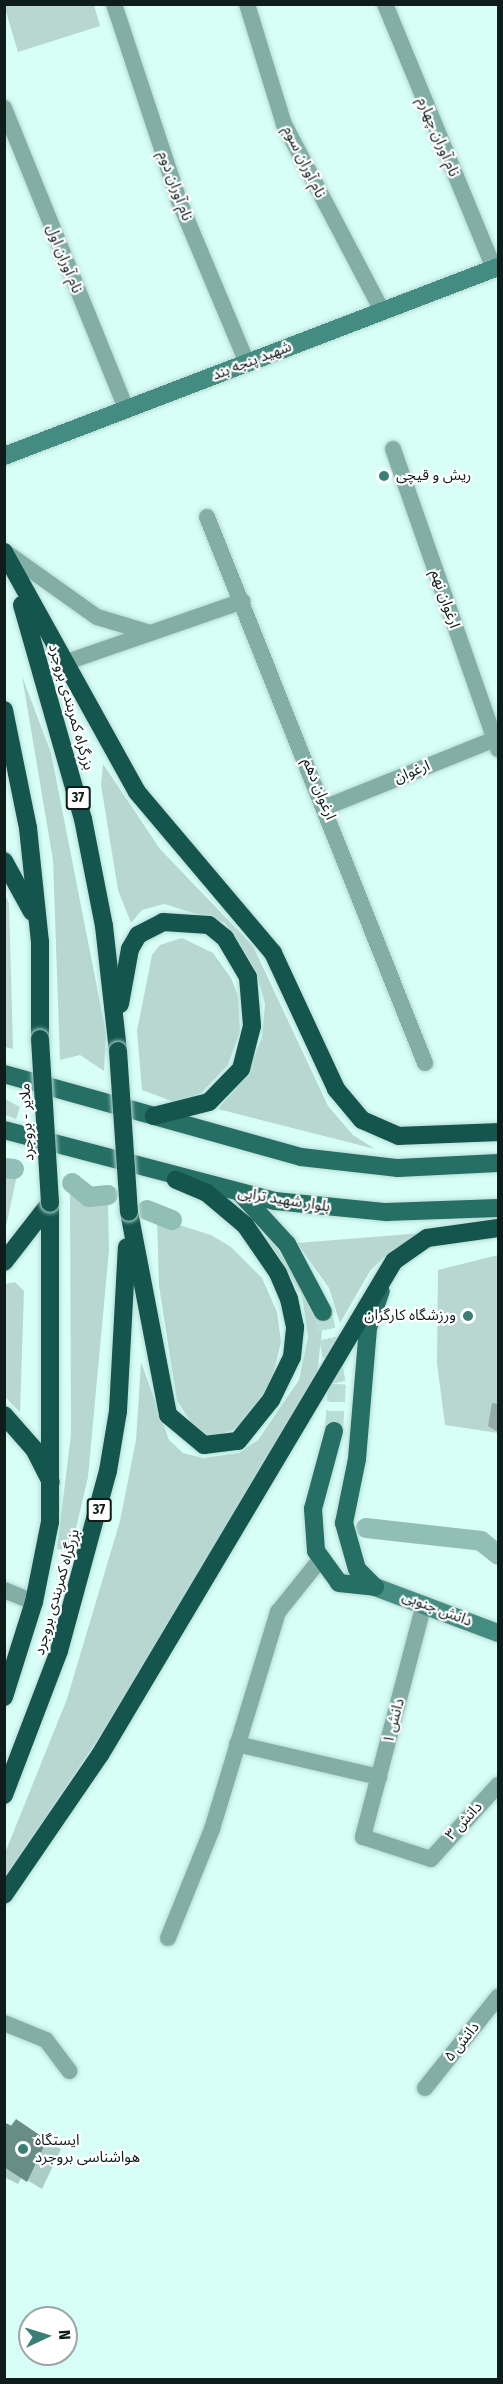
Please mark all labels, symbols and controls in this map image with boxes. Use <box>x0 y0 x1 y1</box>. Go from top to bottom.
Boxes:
street label: نام آوران چهارم <box>413 94 463 180</box>
street label: نام آوران سوم <box>279 123 329 201</box>
street label: نام آوران دوم <box>154 149 196 223</box>
street label: نام آوران اول <box>42 222 86 296</box>
street label: شهید پنجه بند <box>210 338 294 384</box>
place label: ریش و قیچی <box>396 467 471 485</box>
marker: ریش و قیچی <box>377 469 391 483</box>
street label: ارغوان نهم <box>427 567 463 631</box>
street label: بزرگراه کمربندی بروجرد <box>44 642 98 772</box>
street label: ارغوان دهم <box>299 756 339 822</box>
street label: ارغوان <box>391 757 433 787</box>
road number: 37 <box>64 787 92 809</box>
street label: ملایر - بروجرد <box>16 1083 38 1161</box>
street label: بلوار شهید ترابی <box>236 1184 332 1216</box>
place label: ورزشگاه کارگران <box>364 1307 456 1325</box>
marker: ورزشگاه کارگران <box>461 1309 475 1323</box>
road number: 37 <box>86 1499 112 1521</box>
street label: بزرگراه کمربندی بروجرد <box>30 1527 84 1657</box>
street label: دانش جنوبی <box>399 1587 475 1631</box>
street label: دانش ۱ <box>379 1697 409 1745</box>
street label: دانش ۳ <box>442 1798 486 1844</box>
street label: دانش ۵ <box>441 2019 483 2065</box>
place label: ایستگاه هواشناسی بروجرد <box>35 2131 140 2166</box>
marker: ایستگاه هواشناسی بروجرد <box>16 2142 30 2156</box>
north arrow <box>18 2306 78 2366</box>
text: N <box>55 2329 74 2340</box>

